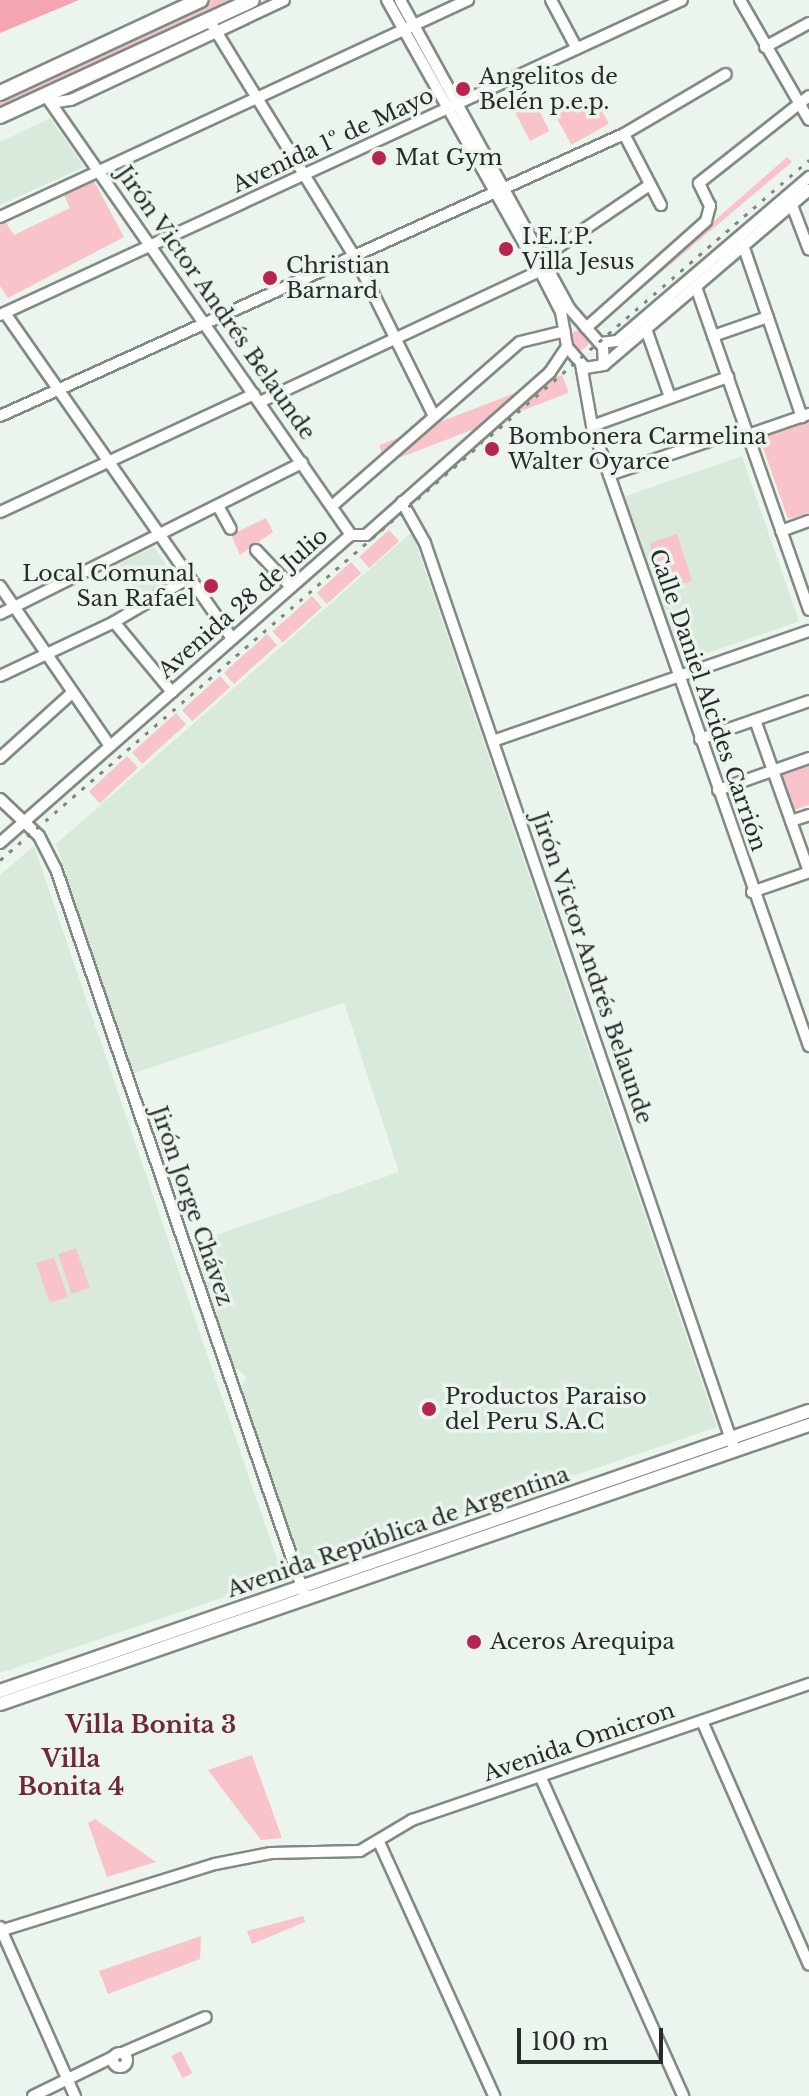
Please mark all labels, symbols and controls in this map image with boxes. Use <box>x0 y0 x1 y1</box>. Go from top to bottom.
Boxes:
place label: Angelitos de Belén p.e.p. <box>479 63 618 114</box>
marker: Angelitos de Belén p.e.p. <box>454 80 472 98</box>
street label: Avenida 1º de Mayo <box>228 82 438 198</box>
place label: Mat Gym <box>395 145 502 171</box>
marker: Mat Gym <box>370 149 388 167</box>
street label: Jirón Victor Andrés Belaunde <box>110 160 322 446</box>
place label: I.E.I.P. Villa Jesus <box>522 223 635 274</box>
marker: I.E.I.P. Villa Jesus <box>497 240 515 258</box>
place label: Christian Barnard <box>286 252 390 304</box>
marker: Christian Barnard <box>261 269 279 287</box>
place label: Bombonera Carmelina Walter Oyarce <box>508 423 767 474</box>
marker: Bombonera Carmelina Walter Oyarce <box>483 440 501 458</box>
street label: Avenida 28 de Julio <box>153 522 333 684</box>
street label: Calle Daniel Alcides Carrión <box>644 545 772 855</box>
place label: Local Comunal San Rafael <box>22 560 195 612</box>
marker: Local Comunal San Rafael <box>202 577 220 595</box>
street label: Jirón Victor Andrés Belaunde <box>526 808 658 1128</box>
street label: Jirón Jorge Chávez <box>145 1103 239 1309</box>
place label: Productos Paraiso del Peru S.A.C <box>445 1383 647 1434</box>
marker: Productos Paraiso del Peru S.A.C <box>420 1400 438 1418</box>
street label: Avenida República de Argentina <box>223 1461 573 1603</box>
place label: Aceros Arequipa <box>490 1629 676 1655</box>
marker: Aceros Arequipa <box>465 1633 483 1651</box>
street label: Avenida Omicron <box>480 1697 678 1787</box>
district label: Villa Bonita 3 <box>66 1711 236 1739</box>
district label: Villa Bonita 4 <box>18 1745 124 1801</box>
scale bar <box>521 2012 667 2062</box>
text: 100 m <box>531 2027 609 2056</box>

